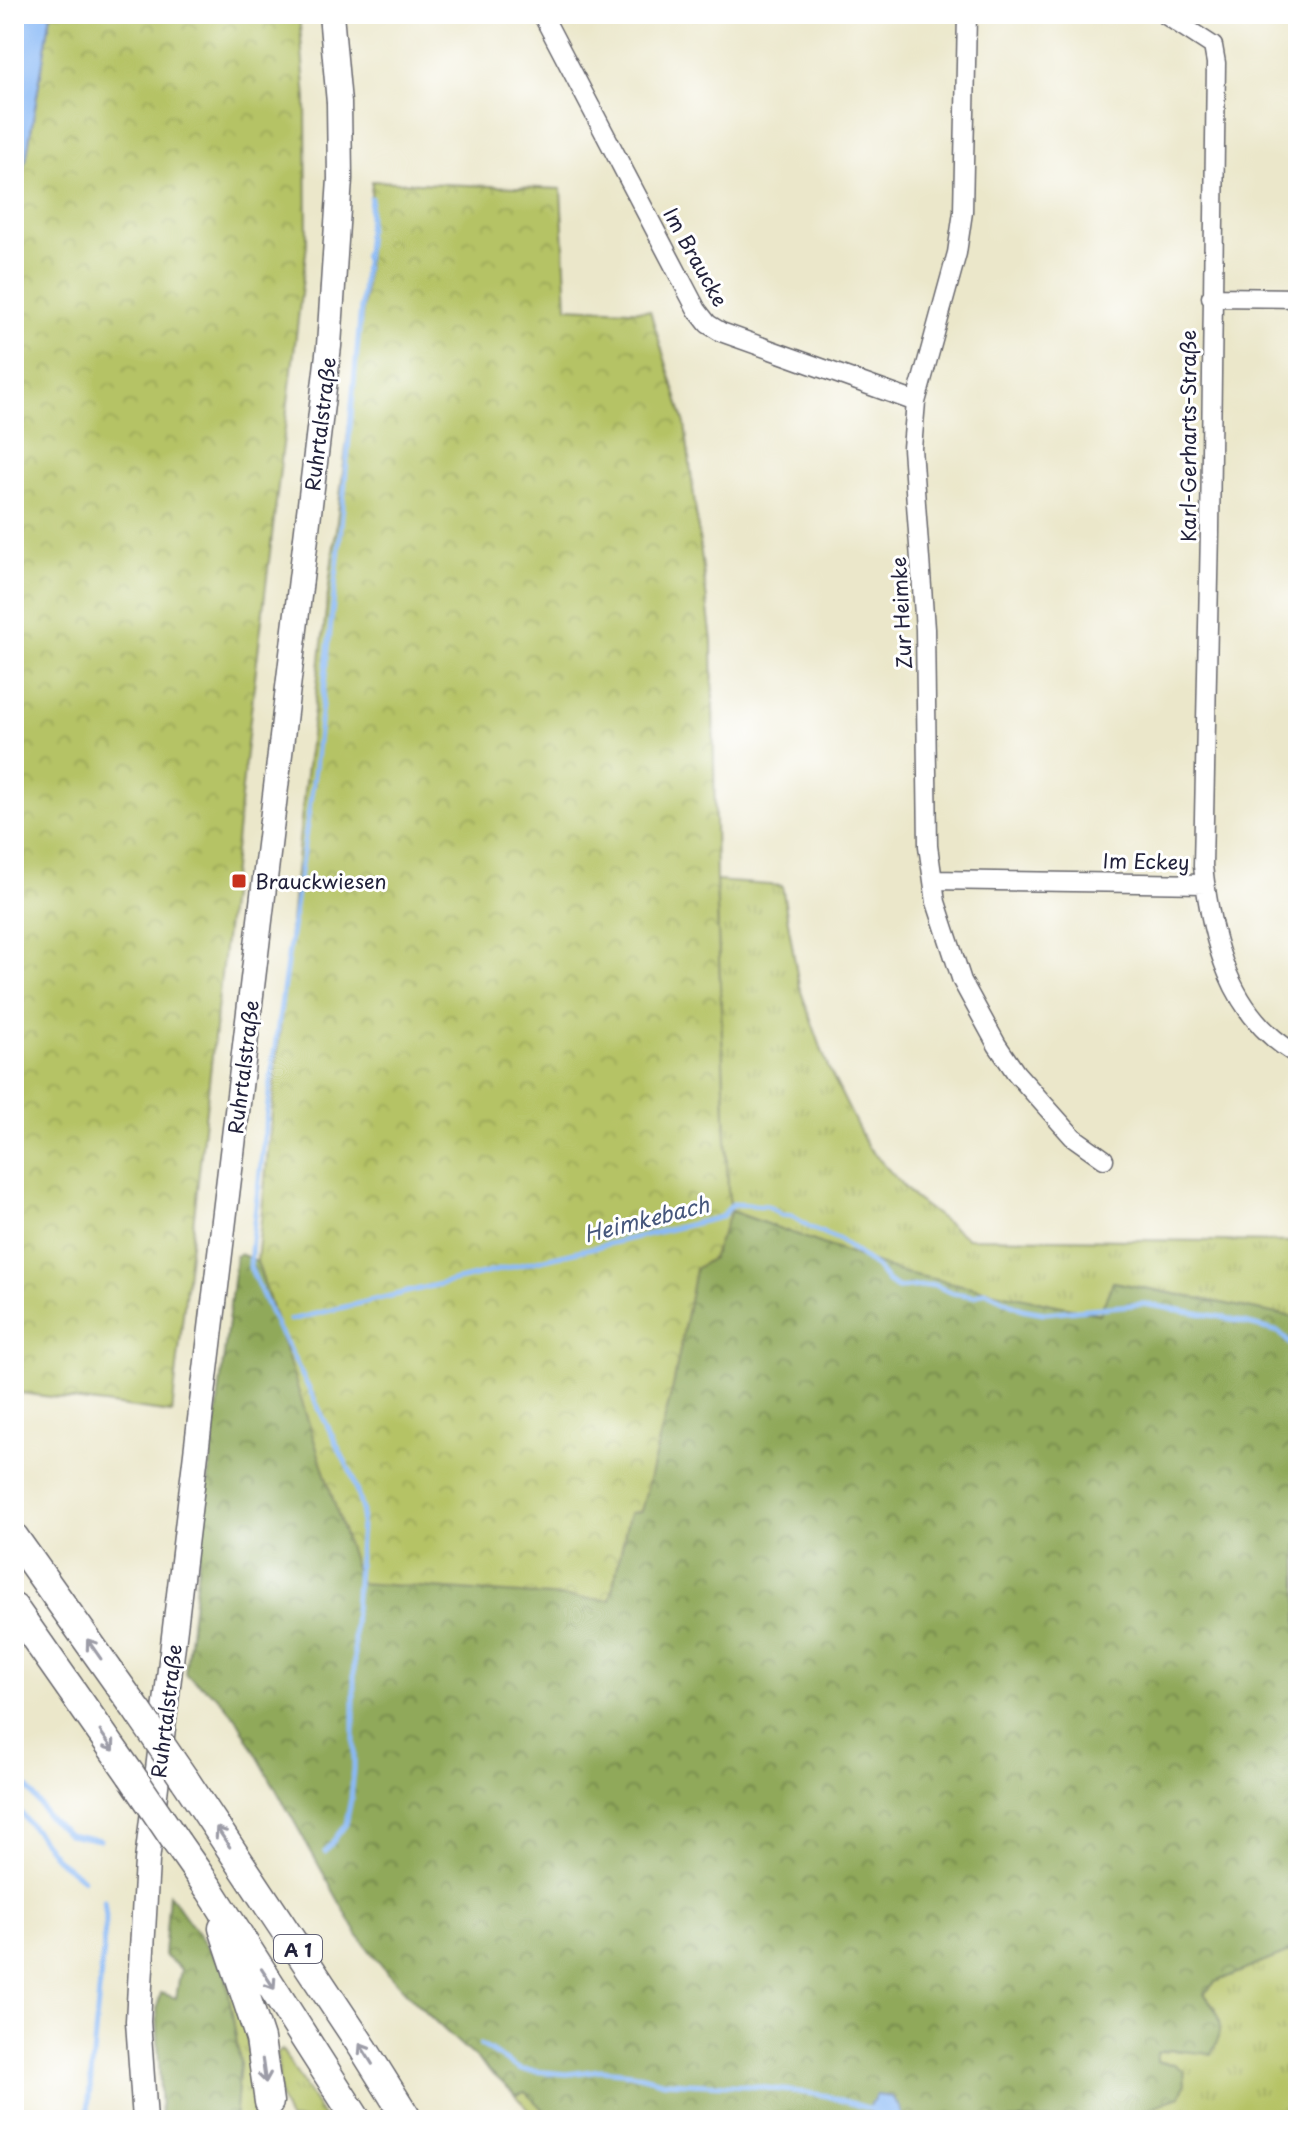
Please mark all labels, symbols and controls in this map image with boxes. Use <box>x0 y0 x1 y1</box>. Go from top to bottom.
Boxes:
street label: Im Braucke <box>656 202 736 312</box>
street label: Karl-Gerharts-Straße <box>1173 330 1203 542</box>
street label: Ruhrtalstraße <box>297 356 343 492</box>
street label: Zur Heimke <box>883 556 919 670</box>
street label: Im Eckey <box>1102 845 1190 877</box>
place label: Brauckwiesen <box>255 866 387 896</box>
marker: Brauckwiesen <box>230 872 248 890</box>
street label: Ruhrtalstraße <box>220 999 266 1135</box>
water label: Heimkebach <box>580 1186 713 1249</box>
one-way arrow <box>85 1638 102 1660</box>
street label: Ruhrtalstraße <box>143 1643 189 1779</box>
one-way arrow <box>99 1730 115 1752</box>
one-way arrow <box>215 1826 231 1849</box>
road number: A 1 <box>274 1935 322 1963</box>
one-way arrow <box>259 1967 276 1989</box>
one-way arrow <box>358 2043 374 2066</box>
one-way arrow <box>257 2058 272 2083</box>

